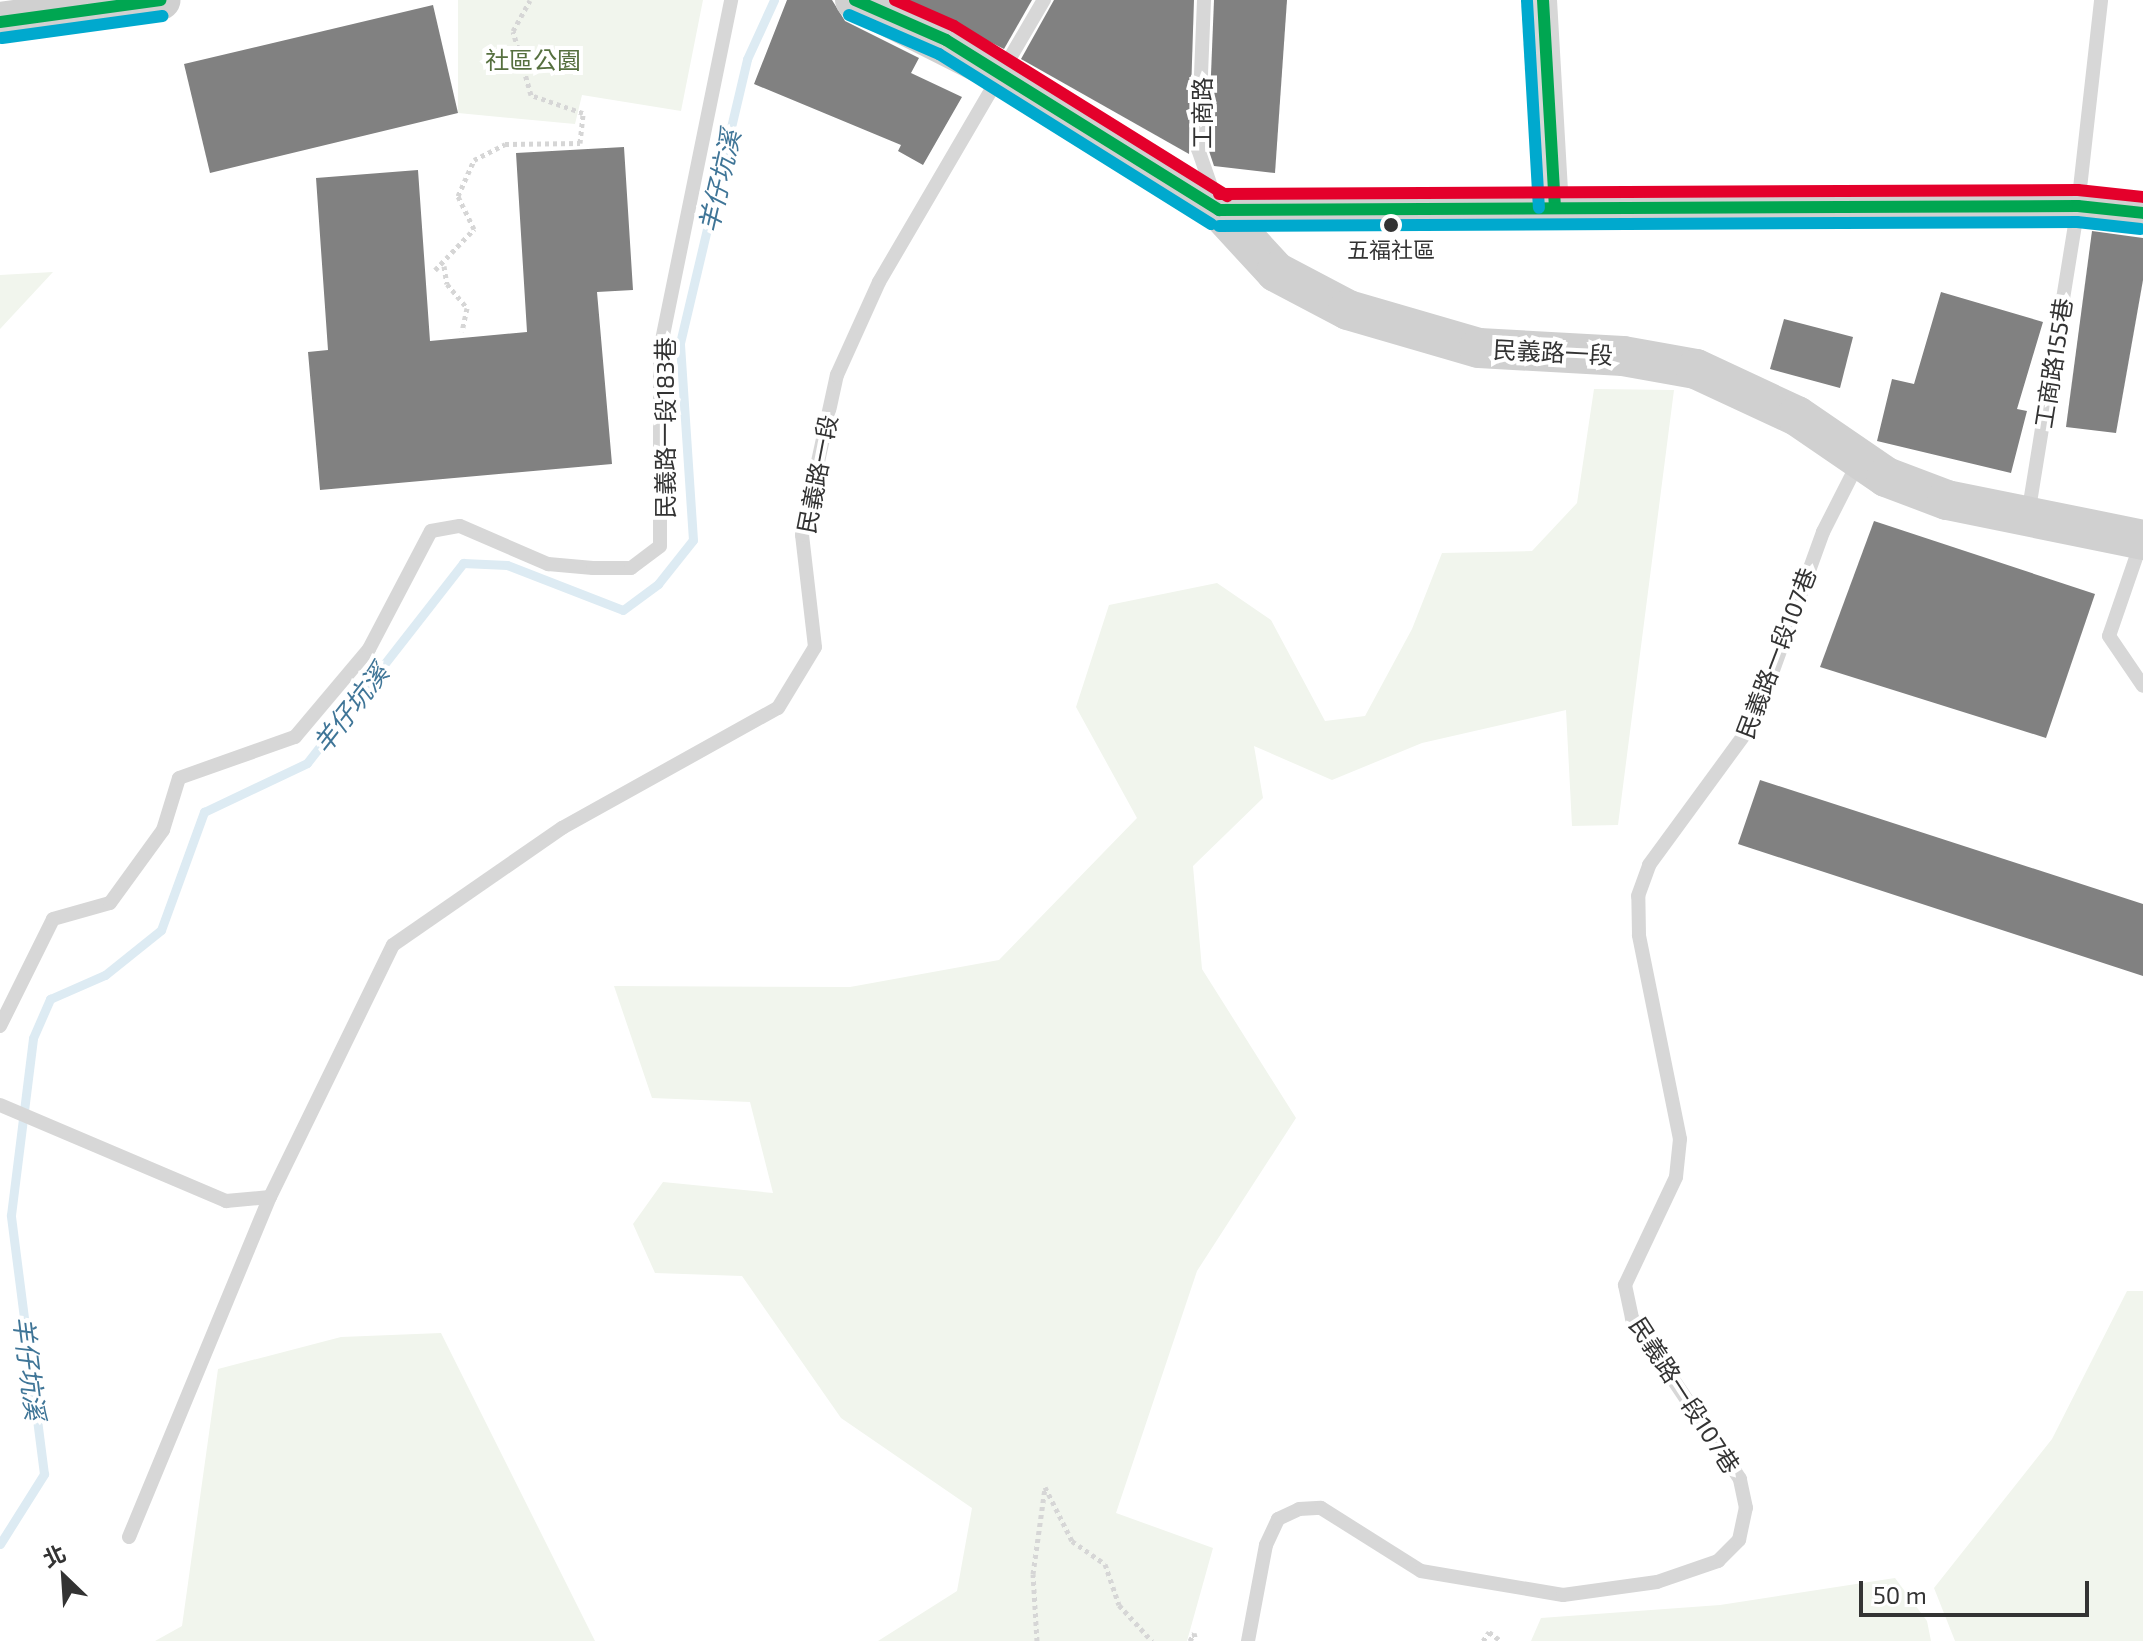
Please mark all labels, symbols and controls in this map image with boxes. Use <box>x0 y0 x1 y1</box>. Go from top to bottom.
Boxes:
park label: 社區公園 <box>485 46 581 74</box>
street label: 工商路 <box>1188 77 1216 149</box>
water label: 羊仔坑溪 <box>692 127 746 235</box>
marker: 五福社區 <box>1383 217 1399 233</box>
place label: 五福社區 <box>1347 237 1435 263</box>
street label: 工商路155巷 <box>2029 296 2077 430</box>
street label: 民義路一段 <box>1492 334 1614 370</box>
street label: 民義路一段183巷 <box>651 337 679 519</box>
street label: 民義路一段 <box>791 412 843 536</box>
street label: 民義路一段107巷 <box>1730 564 1822 742</box>
water label: 羊仔坑溪 <box>306 657 394 759</box>
street label: 民義路一段107巷 <box>1624 1312 1746 1478</box>
water label: 羊仔坑溪 <box>8 1314 52 1422</box>
north arrow <box>24 1537 104 1617</box>
text: 北 <box>38 1539 69 1572</box>
scale bar <box>1863 1565 2093 1615</box>
text: 50 m <box>1873 1580 1927 1609</box>

